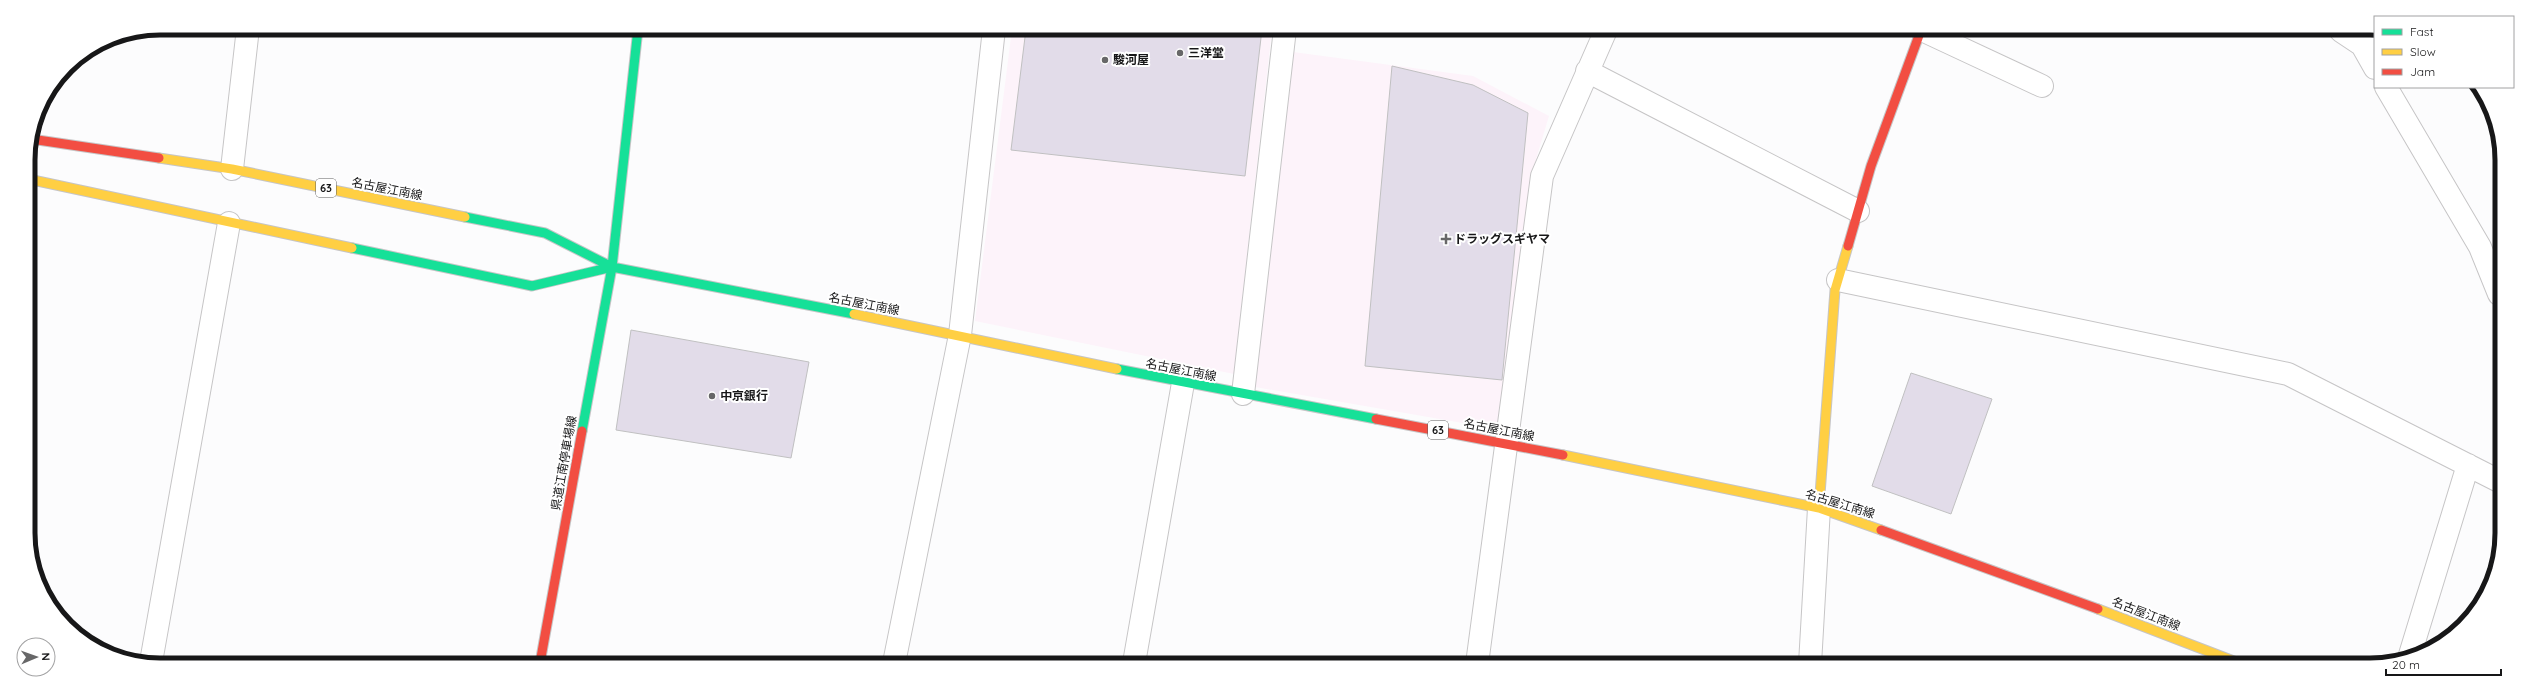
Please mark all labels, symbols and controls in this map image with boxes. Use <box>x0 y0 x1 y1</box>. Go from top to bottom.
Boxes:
legend <box>2374 16 2514 88</box>
text: Fast <box>2410 24 2434 39</box>
text: Slow <box>2410 44 2436 59</box>
place label: 三洋堂 <box>1188 45 1224 60</box>
marker: 三洋堂 <box>1175 48 1185 58</box>
place label: 駿河屋 <box>1113 52 1149 67</box>
marker: 駿河屋 <box>1100 55 1110 65</box>
text: Jam <box>2410 64 2435 79</box>
street label: 名古屋江南線 <box>350 174 424 203</box>
road number: 63 <box>316 179 336 197</box>
place label: ドラッグスギヤマ <box>1454 231 1550 246</box>
marker: ドラッグスギヤマ <box>1441 234 1451 244</box>
street label: 名古屋江南線 <box>827 289 901 318</box>
street label: 名古屋江南線 <box>1144 355 1218 384</box>
place label: 中京銀行 <box>720 388 768 403</box>
marker: 中京銀行 <box>707 391 717 401</box>
street label: 県道江南停車場線 <box>548 414 579 511</box>
street label: 名古屋江南線 <box>1462 415 1536 444</box>
road number: 63 <box>1428 421 1448 439</box>
street label: 名古屋江南線 <box>1804 486 1877 521</box>
street label: 名古屋江南線 <box>2110 594 2182 633</box>
north arrow <box>16 637 56 677</box>
scale bar <box>2386 651 2501 677</box>
text: N <box>39 652 53 661</box>
text: 20 m <box>2392 657 2420 672</box>

